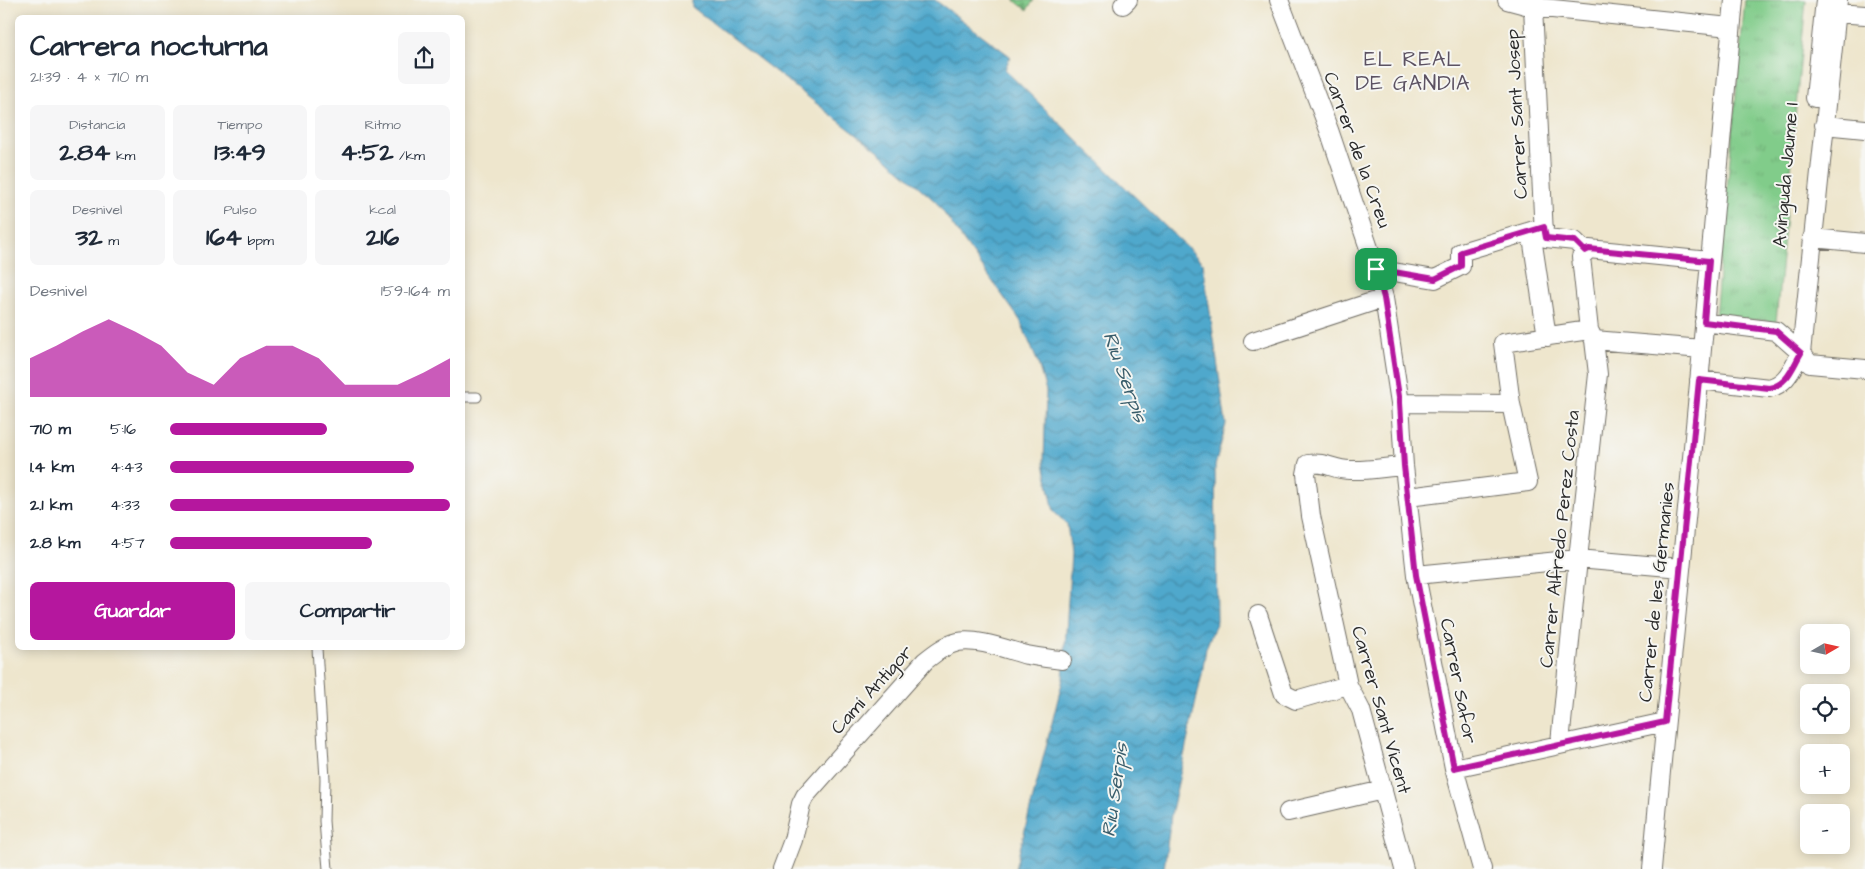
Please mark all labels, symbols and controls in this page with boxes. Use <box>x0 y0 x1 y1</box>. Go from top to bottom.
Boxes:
text: Carrera nocturna <box>30 27 268 66</box>
street label: Carrer Sant Josep <box>1499 28 1535 200</box>
button: share <box>398 32 450 84</box>
district label: EL REAL DE GANDIA <box>1356 45 1470 98</box>
text: 21:39 · 4 × 710 m <box>30 66 148 88</box>
street label: Carrer de la Creu <box>1316 68 1398 232</box>
street label: Avinguda Jaume I <box>1766 101 1807 249</box>
text: Distancia <box>69 115 125 135</box>
text: Tiempo <box>218 115 262 135</box>
text: Ritmo <box>364 115 401 135</box>
text: 2.84 <box>59 135 110 170</box>
text: 13:49 <box>214 135 266 170</box>
text: 4:52 <box>340 135 394 170</box>
text: km <box>110 146 135 166</box>
text: /km <box>394 146 425 166</box>
text: Desnivel <box>72 200 122 220</box>
text: Pulso <box>223 200 257 220</box>
text: kcal <box>369 200 396 220</box>
text: 32 <box>76 220 103 255</box>
text: 164 <box>206 220 242 255</box>
text: 216 <box>366 220 399 255</box>
text: m <box>103 231 119 251</box>
text: bpm <box>242 231 274 251</box>
pin <box>1355 248 1397 290</box>
icon: arrive <box>1362 255 1390 283</box>
text: Desnivel <box>30 280 87 302</box>
text: 159–164 m <box>381 280 450 302</box>
water label: Riu Serpis <box>1096 328 1155 427</box>
street label: Carrer Alfredo Perez Costa <box>1533 409 1587 669</box>
text: 710 m <box>30 418 71 440</box>
text: 5:16 <box>110 418 136 440</box>
text: 1.4 km <box>30 456 74 478</box>
text: 4:43 <box>110 456 143 478</box>
street label: Carrer de les Germanies <box>1632 481 1682 703</box>
text: 2.1 km <box>30 494 72 516</box>
text: 4:33 <box>110 494 140 516</box>
text: 2.8 km <box>30 532 80 554</box>
text: 4:57 <box>110 532 145 554</box>
button: Guardar <box>30 582 235 640</box>
button: Compartir <box>245 582 450 640</box>
street label: Carrer Safor <box>1433 616 1483 746</box>
street label: Carrer Sant Vicent <box>1344 623 1418 797</box>
north arrow <box>1800 624 1850 674</box>
map controls <box>1800 624 1850 854</box>
street label: Camí Antigor <box>825 639 920 741</box>
button: locate <box>1800 684 1850 734</box>
water label: Riu Serpis <box>1095 740 1136 839</box>
button: + <box>1800 744 1850 794</box>
button: − <box>1800 804 1850 854</box>

